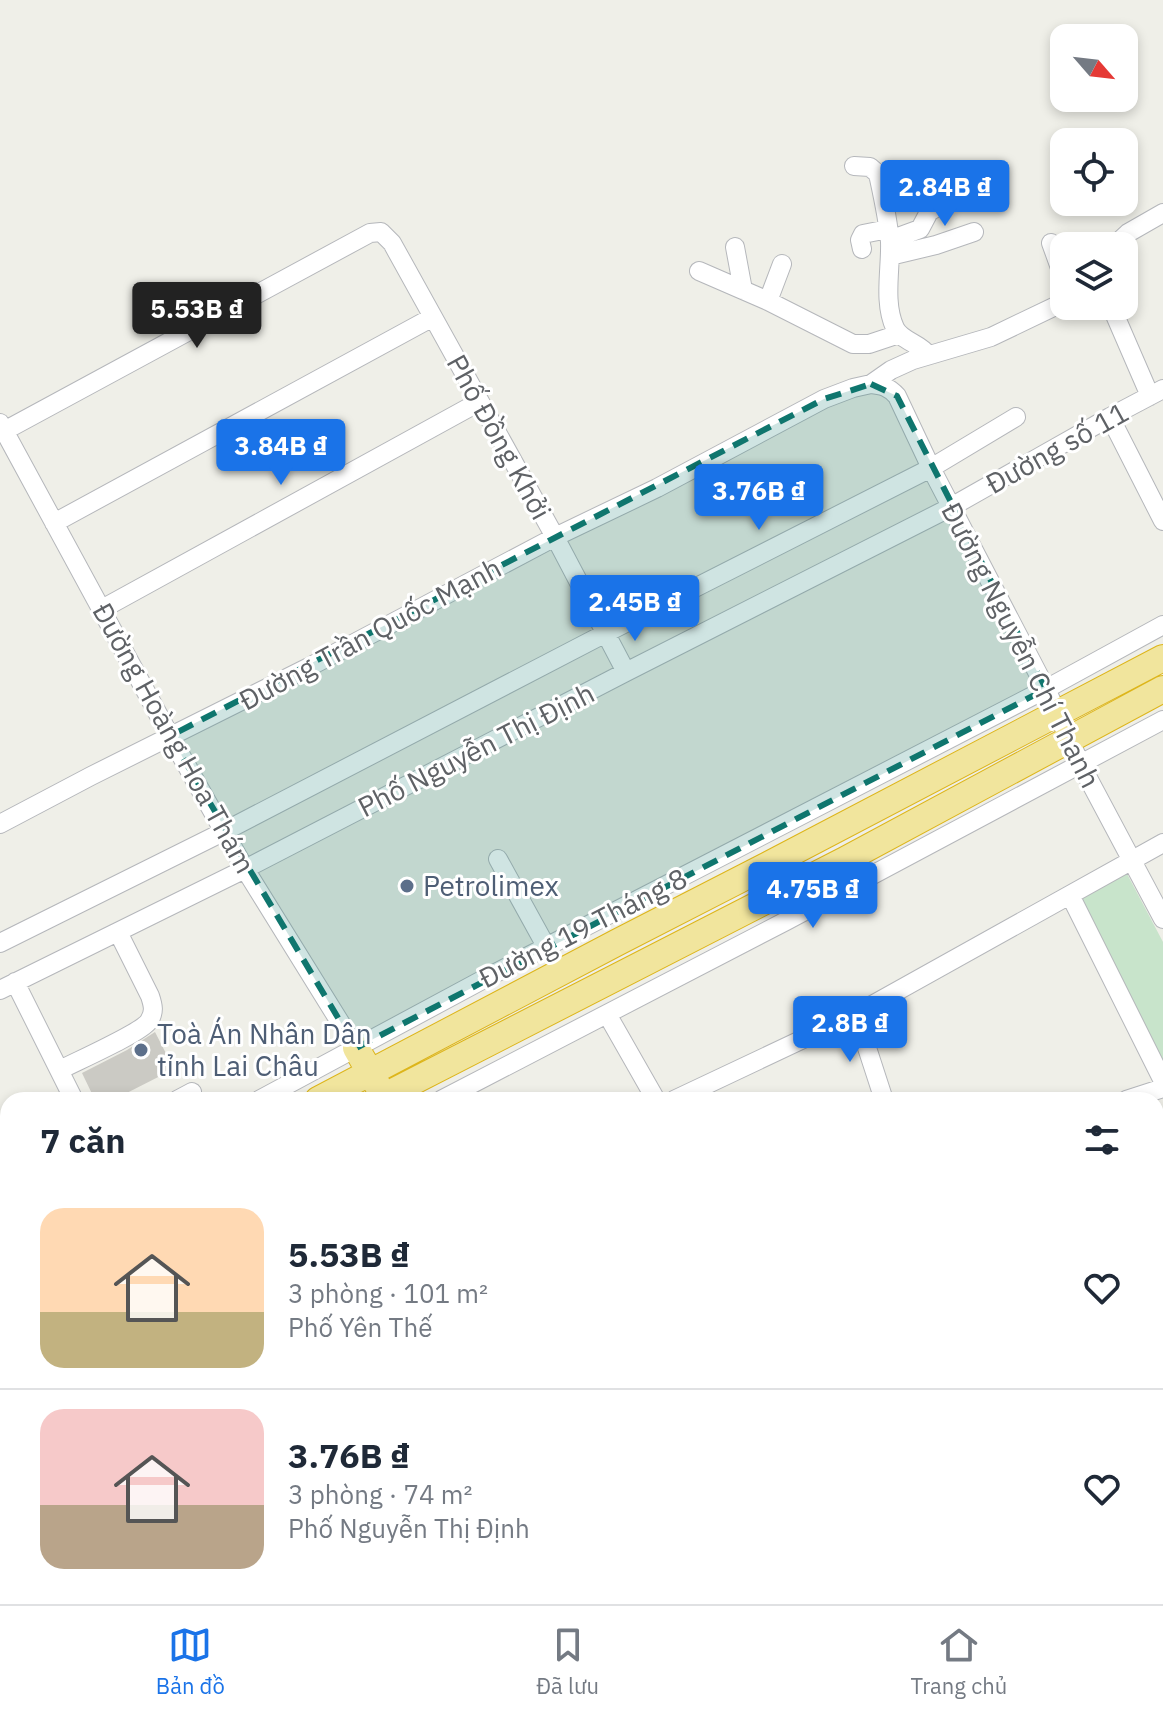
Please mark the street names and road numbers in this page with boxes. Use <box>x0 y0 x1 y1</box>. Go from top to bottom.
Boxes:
street label: Phố Đồng Khởi <box>439 348 560 526</box>
street label: Đường số 11 <box>979 393 1135 502</box>
street label: Đường Nguyễn Chí Thanh <box>933 496 1110 794</box>
street label: Đường Trần Quốc Mạnh <box>232 549 507 718</box>
street label: Đường Hoàng Hoa Thám <box>85 596 264 880</box>
street label: Phố Nguyễn Thị Định <box>351 674 600 825</box>
street label: Đường 19 Tháng 8 <box>472 859 693 996</box>

